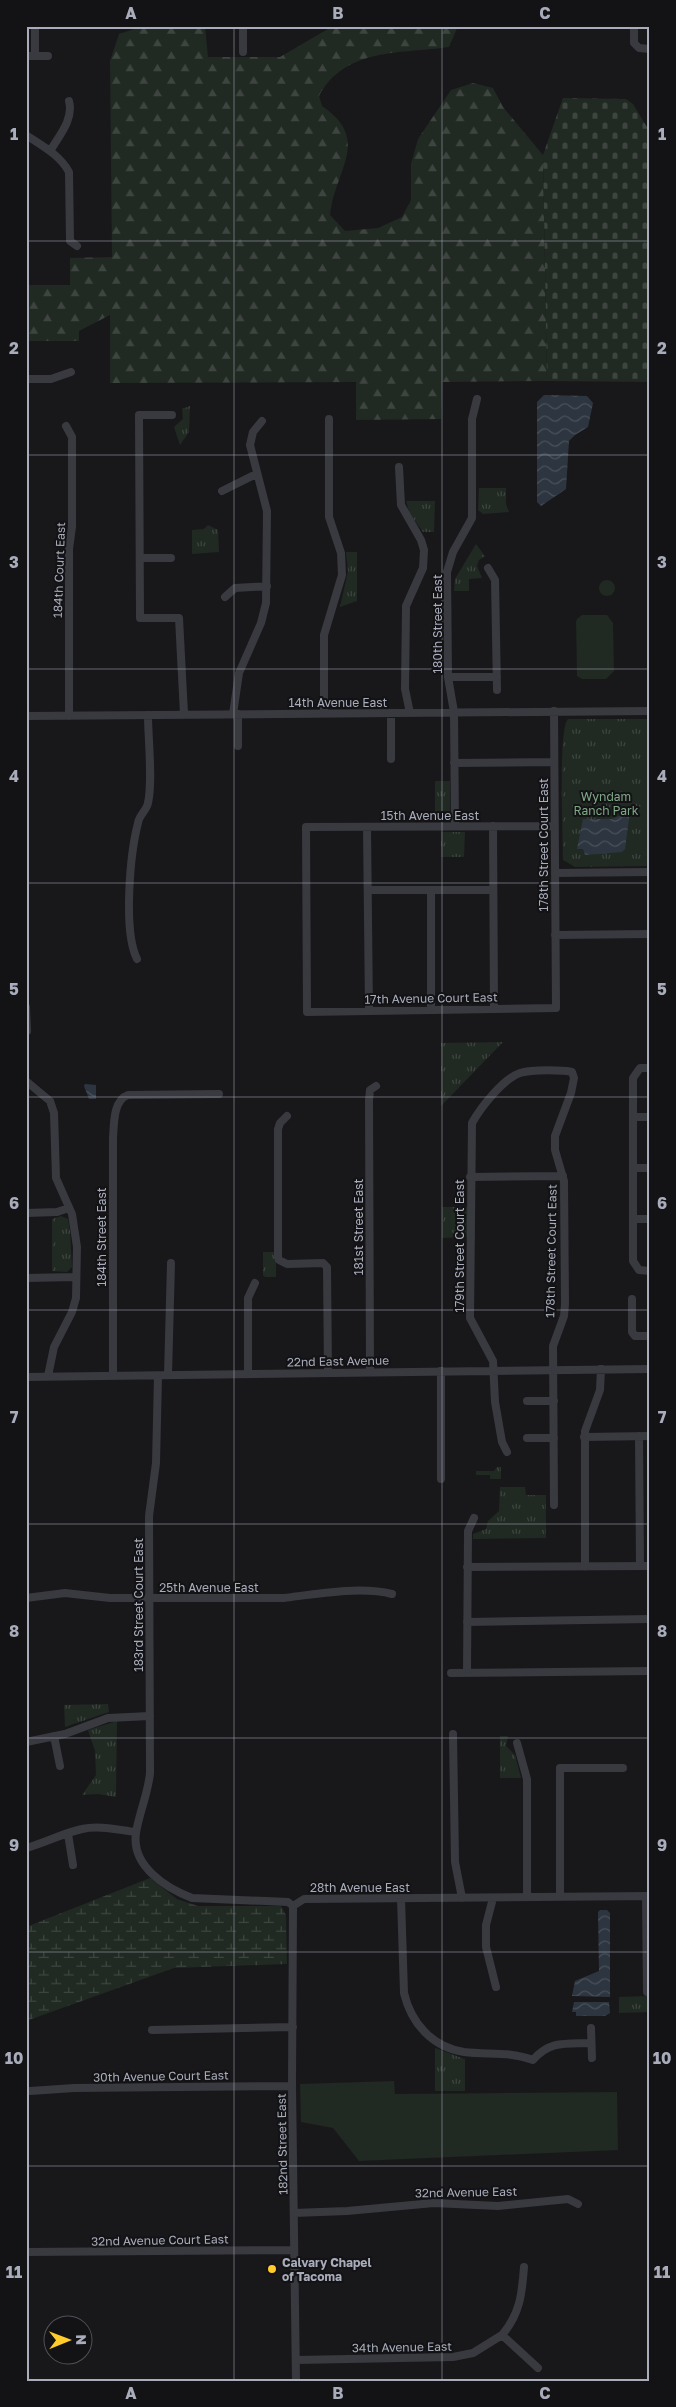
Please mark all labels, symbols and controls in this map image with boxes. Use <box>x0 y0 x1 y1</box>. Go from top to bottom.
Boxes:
text: A <box>125 3 137 23</box>
text: B <box>332 3 344 23</box>
text: C <box>539 3 551 23</box>
text: 1 <box>10 124 18 144</box>
text: 1 <box>658 124 666 144</box>
text: 2 <box>9 338 19 358</box>
text: 2 <box>657 338 667 358</box>
street label: 184th Court East <box>50 522 68 618</box>
text: 3 <box>9 552 19 572</box>
text: 3 <box>657 552 667 572</box>
street label: 180th Street East <box>430 574 445 674</box>
street label: 14th Avenue East <box>289 695 388 710</box>
text: 4 <box>9 766 19 786</box>
text: 4 <box>657 766 667 786</box>
street label: 178th Street Court East <box>536 778 551 912</box>
park label: Wyndam Ranch Park <box>573 789 639 818</box>
street label: 15th Avenue East <box>381 808 479 823</box>
text: 5 <box>9 979 19 999</box>
text: 5 <box>657 979 667 999</box>
street label: 17th Avenue Court East <box>364 989 498 1007</box>
street label: 181st Street East <box>351 1178 366 1275</box>
street label: 179th Street Court East <box>452 1179 467 1313</box>
street label: 178th Street Court East <box>542 1184 560 1318</box>
street label: 184th Street East <box>94 1187 109 1287</box>
text: 6 <box>9 1193 19 1213</box>
text: 6 <box>657 1193 667 1213</box>
street label: 22nd East Avenue <box>287 1353 389 1369</box>
text: 7 <box>10 1407 19 1427</box>
text: 7 <box>658 1407 667 1427</box>
street label: 183rd Street Court East <box>131 1538 146 1672</box>
street label: 25th Avenue East <box>159 1580 259 1595</box>
text: 8 <box>9 1621 19 1641</box>
text: 8 <box>657 1621 667 1641</box>
text: 9 <box>9 1835 19 1855</box>
text: 9 <box>657 1835 667 1855</box>
street label: 28th Avenue East <box>310 1880 410 1895</box>
text: 10 <box>5 2048 23 2068</box>
text: 10 <box>653 2048 671 2068</box>
street label: 30th Avenue Court East <box>93 2067 229 2085</box>
street label: 182nd Street East <box>274 2093 290 2195</box>
street label: 32nd Avenue East <box>415 2184 517 2200</box>
street label: 32nd Avenue Court East <box>91 2231 229 2249</box>
place label: Calvary Chapel of Tacoma <box>282 2255 371 2284</box>
text: 11 <box>6 2262 22 2282</box>
text: 11 <box>654 2262 670 2282</box>
marker: Calvary Chapel of Tacoma <box>266 2263 278 2275</box>
north arrow <box>42 2314 92 2364</box>
text: N <box>73 2334 90 2345</box>
street label: 34th Avenue East <box>352 2339 452 2355</box>
text: A <box>125 2383 137 2403</box>
text: B <box>332 2383 344 2403</box>
text: C <box>539 2383 551 2403</box>

